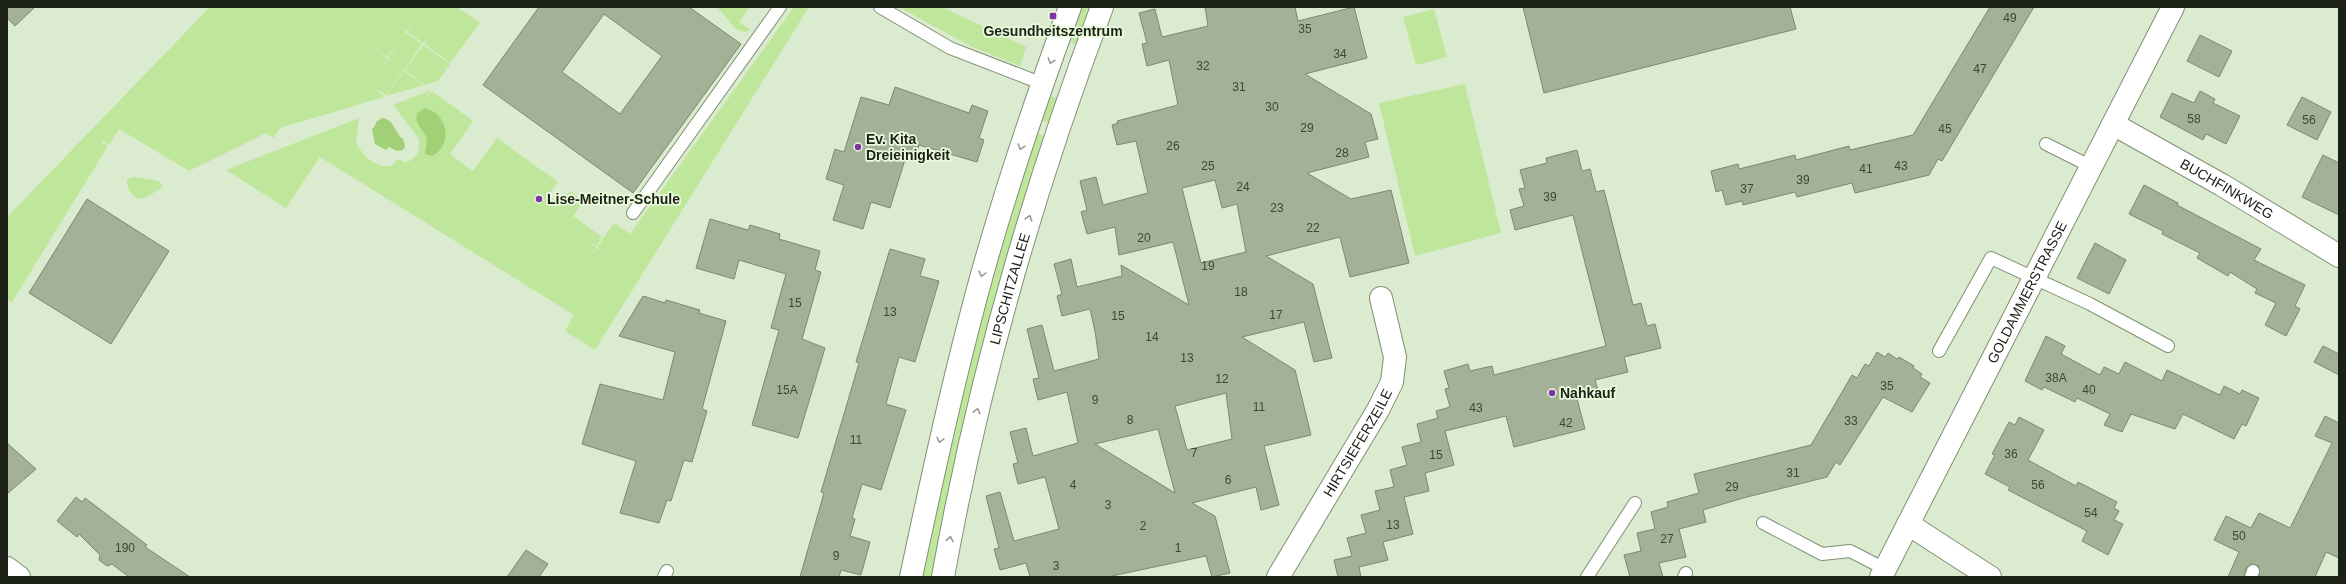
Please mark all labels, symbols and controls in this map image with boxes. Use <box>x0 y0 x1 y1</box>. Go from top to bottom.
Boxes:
marker: Gesundheitszentrum <box>1048 11 1058 21</box>
house number: 49 <box>2003 11 2017 25</box>
house number: 35 <box>1298 22 1312 36</box>
place label: Gesundheitszentrum <box>983 23 1123 39</box>
house number: 34 <box>1333 47 1347 61</box>
one-way arrow <box>1047 57 1055 64</box>
house number: 32 <box>1196 59 1210 73</box>
house number: 47 <box>1973 62 1987 76</box>
house number: 31 <box>1232 80 1246 94</box>
house number: 30 <box>1265 100 1279 114</box>
house number: 58 <box>2187 112 2201 126</box>
house number: 56 <box>2302 113 2316 127</box>
house number: 29 <box>1300 121 1314 135</box>
house number: 45 <box>1938 122 1952 136</box>
place label: Ev. Kita Dreieinigkeit <box>866 131 950 163</box>
house number: 26 <box>1166 139 1180 153</box>
marker: Ev. Kita Dreieinigkeit <box>853 142 863 152</box>
one-way arrow <box>1017 143 1026 150</box>
house number: 28 <box>1335 146 1349 160</box>
street label: BUCHFINKWEG <box>2178 155 2276 222</box>
house number: 25 <box>1201 159 1215 173</box>
house number: 43 <box>1894 159 1908 173</box>
house number: 41 <box>1859 162 1873 176</box>
house number: 39 <box>1796 173 1810 187</box>
house number: 24 <box>1236 180 1250 194</box>
house number: 37 <box>1740 182 1754 196</box>
house number: 39 <box>1543 190 1557 204</box>
place label: Lise-Meitner-Schule <box>547 191 680 207</box>
marker: Lise-Meitner-Schule <box>534 194 544 204</box>
house number: 23 <box>1270 201 1284 215</box>
one-way arrow <box>1024 215 1033 222</box>
street label: GOLDAMMERSTRASSE <box>1984 219 2070 366</box>
house number: 22 <box>1306 221 1320 235</box>
street label: LIPSCHITZALLEE <box>986 231 1033 346</box>
house number: 20 <box>1137 231 1151 245</box>
house number: 19 <box>1201 259 1215 273</box>
one-way arrow <box>979 271 987 277</box>
house number: 18 <box>1234 285 1248 299</box>
house number: 15 <box>788 296 802 310</box>
house number: 13 <box>883 305 897 319</box>
house number: 17 <box>1269 308 1283 322</box>
house number: 15 <box>1111 309 1125 323</box>
house number: 14 <box>1145 330 1159 344</box>
house number: 13 <box>1180 351 1194 365</box>
house number: 38A <box>2045 371 2067 385</box>
house number: 12 <box>1215 372 1229 386</box>
house number: 35 <box>1880 379 1894 393</box>
house number: 15A <box>776 383 798 397</box>
house number: 40 <box>2082 383 2096 397</box>
place label: Nahkauf <box>1560 385 1616 401</box>
street label: HIRTSIEFERZEILE <box>1320 386 1395 500</box>
marker: Nahkauf <box>1547 388 1557 398</box>
house number: 9 <box>1092 393 1099 407</box>
house number: 11 <box>1253 400 1266 414</box>
house number: 43 <box>1469 401 1483 415</box>
one-way arrow <box>972 408 981 415</box>
house number: 8 <box>1127 413 1134 427</box>
house number: 33 <box>1844 414 1858 428</box>
house number: 42 <box>1559 416 1573 430</box>
house number: 11 <box>850 433 863 447</box>
one-way arrow <box>936 437 945 444</box>
house number: 7 <box>1191 446 1198 460</box>
house number: 36 <box>2004 447 2018 461</box>
house number: 15 <box>1429 448 1443 462</box>
house number: 31 <box>1786 466 1800 480</box>
house number: 6 <box>1225 473 1232 487</box>
house number: 4 <box>1070 478 1077 492</box>
house number: 56 <box>2031 478 2045 492</box>
house number: 29 <box>1725 480 1739 494</box>
house number: 3 <box>1105 498 1112 512</box>
house number: 54 <box>2084 506 2098 520</box>
house number: 13 <box>1386 518 1400 532</box>
house number: 2 <box>1140 519 1147 533</box>
house number: 50 <box>2232 529 2246 543</box>
house number: 27 <box>1660 532 1674 546</box>
one-way arrow <box>945 536 954 542</box>
house number: 190 <box>115 541 135 555</box>
house number: 1 <box>1175 541 1182 555</box>
house number: 9 <box>833 549 840 563</box>
house number: 3 <box>1053 559 1060 573</box>

